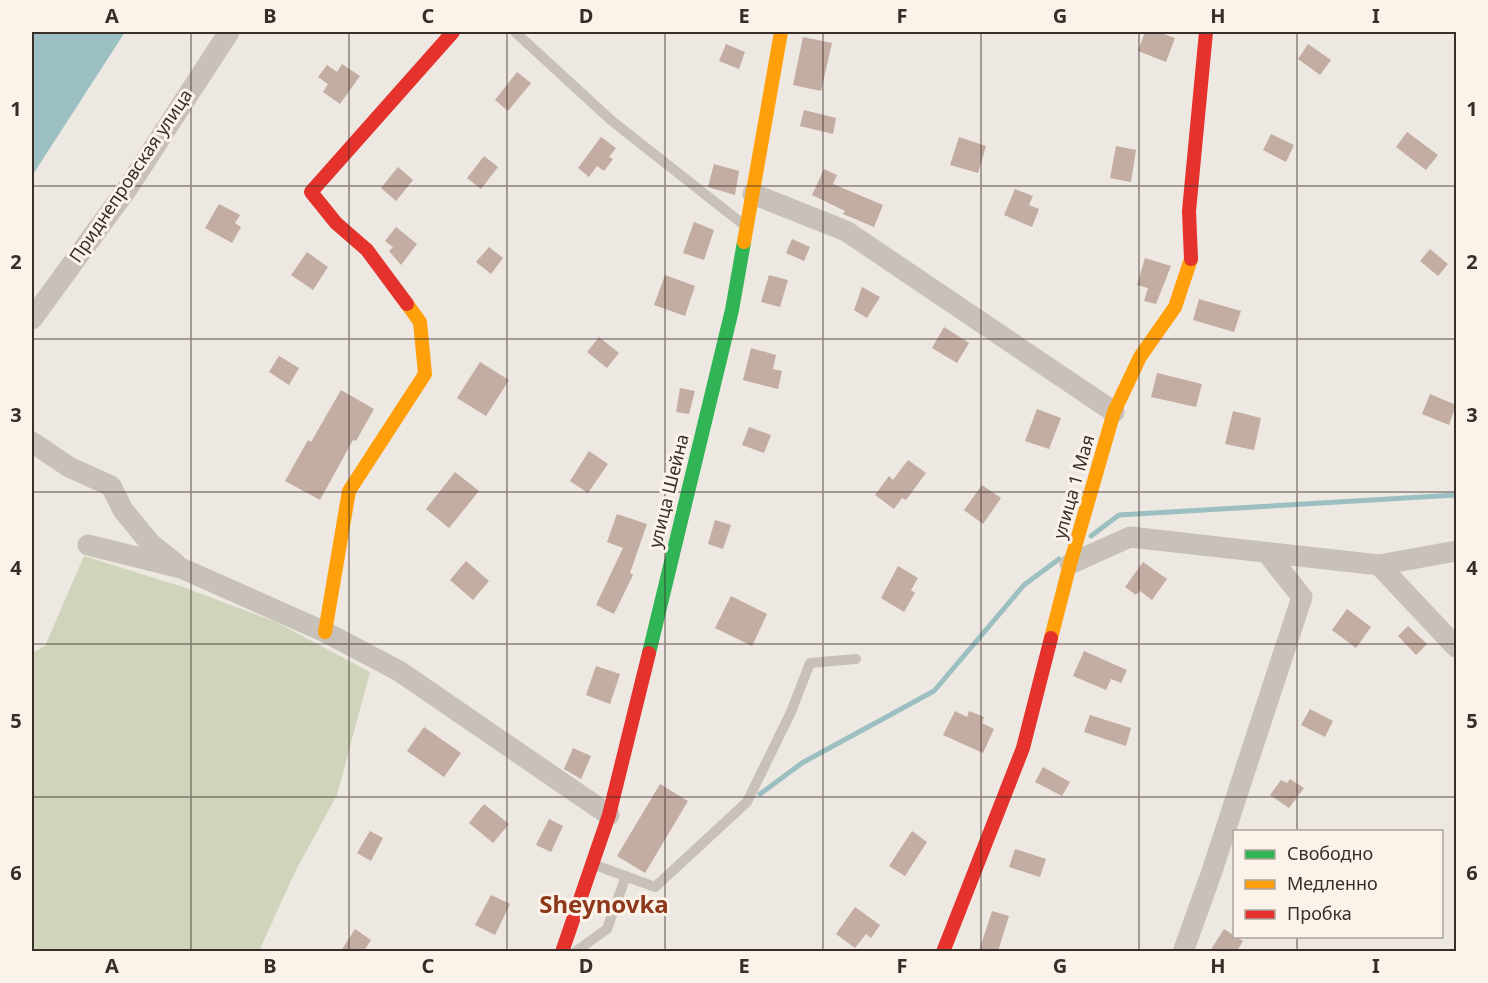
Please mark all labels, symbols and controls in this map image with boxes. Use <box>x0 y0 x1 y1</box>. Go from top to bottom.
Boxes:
text: A <box>105 2 119 29</box>
text: B <box>263 2 277 29</box>
text: C <box>422 2 435 29</box>
text: D <box>579 2 593 29</box>
text: E <box>738 2 750 29</box>
text: F <box>897 2 907 29</box>
text: G <box>1053 2 1067 29</box>
text: H <box>1210 2 1226 29</box>
text: I <box>1372 2 1380 29</box>
street label: Приднепровская улица <box>63 84 197 267</box>
text: 1 <box>10 95 22 122</box>
text: 1 <box>1466 95 1478 122</box>
text: 2 <box>10 248 22 275</box>
text: 2 <box>1466 248 1478 275</box>
text: 3 <box>10 401 22 428</box>
text: 3 <box>1466 401 1478 428</box>
street label: улица Шейна <box>642 431 694 550</box>
street label: улица 1 Мая <box>1047 432 1099 542</box>
text: 4 <box>10 554 22 581</box>
text: 4 <box>1466 554 1478 581</box>
text: 5 <box>10 707 22 734</box>
text: 5 <box>1466 707 1478 734</box>
legend <box>1233 830 1443 938</box>
text: Свободно <box>1287 841 1373 865</box>
text: 6 <box>10 859 22 886</box>
text: 6 <box>1466 859 1478 886</box>
text: Медленно <box>1287 871 1378 895</box>
district label: Sheynovka <box>539 887 669 920</box>
text: Пробка <box>1287 901 1352 925</box>
text: A <box>105 952 119 979</box>
text: B <box>263 952 277 979</box>
text: C <box>422 952 435 979</box>
text: D <box>579 952 593 979</box>
text: E <box>738 952 750 979</box>
text: F <box>897 952 907 979</box>
text: G <box>1053 952 1067 979</box>
text: H <box>1210 952 1226 979</box>
text: I <box>1372 952 1380 979</box>

